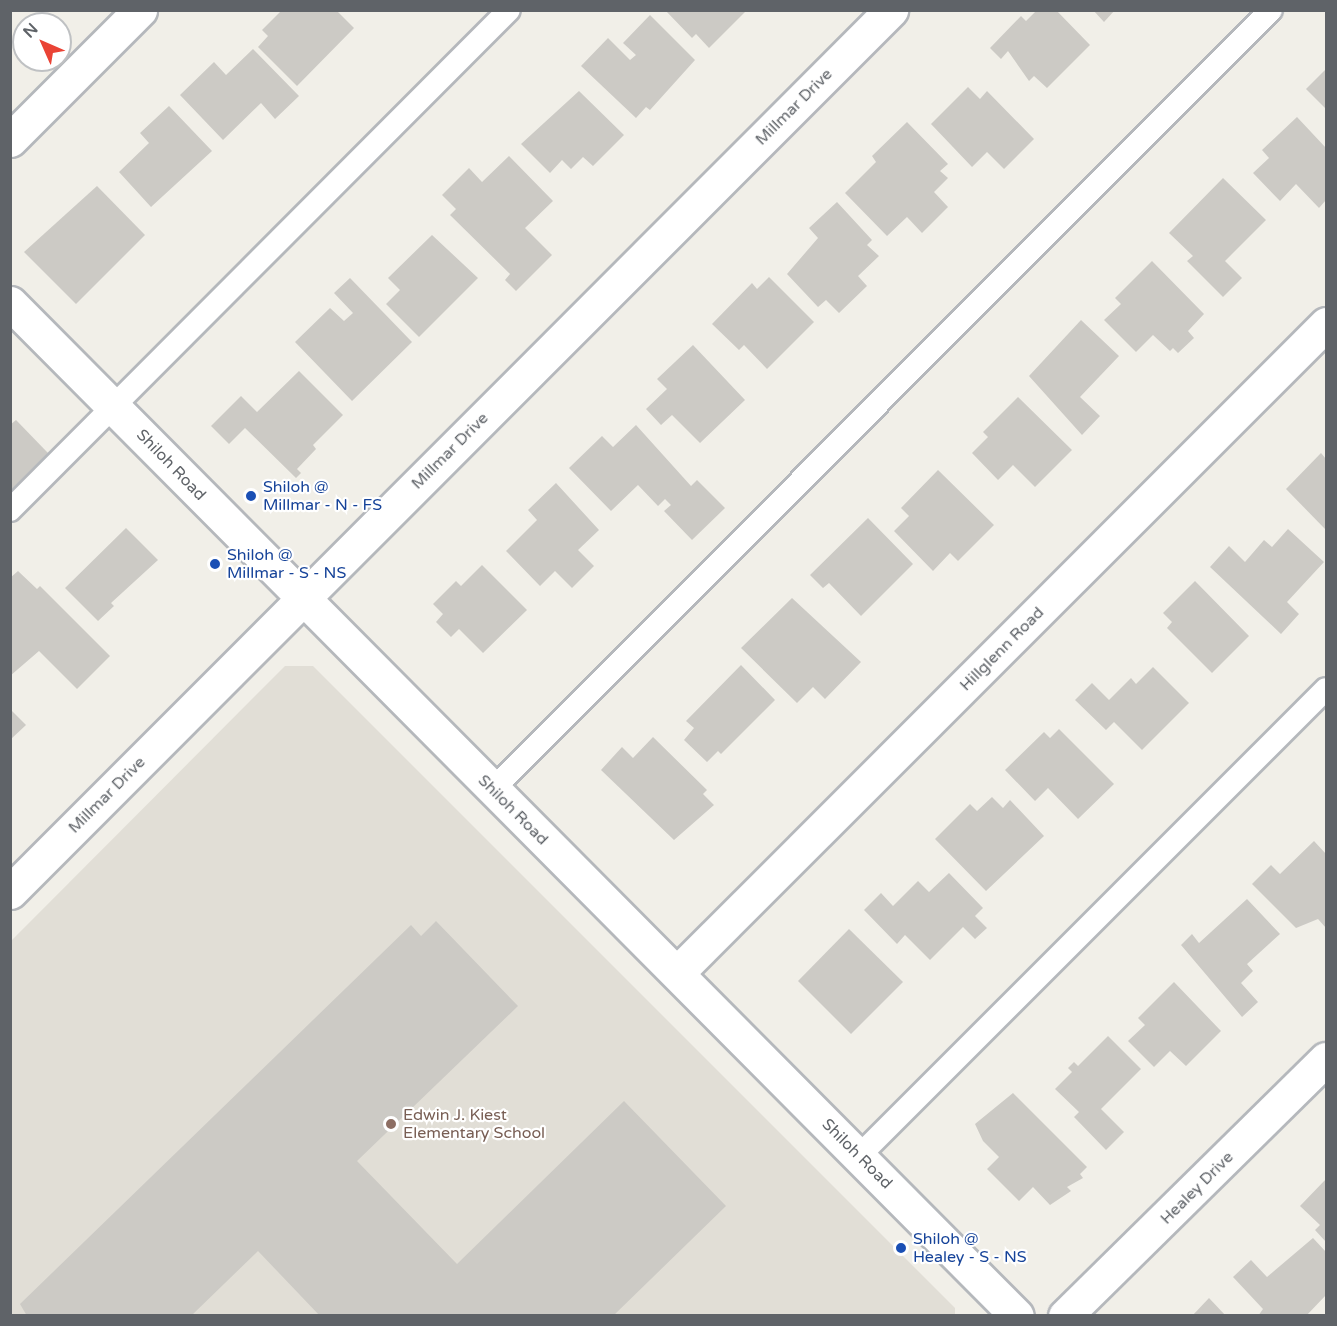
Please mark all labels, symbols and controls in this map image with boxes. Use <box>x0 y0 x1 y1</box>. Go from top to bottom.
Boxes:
north arrow <box>12 12 72 72</box>
text: N <box>19 19 42 42</box>
street label: Millmar Drive <box>752 65 836 149</box>
street label: Millmar Drive <box>408 409 492 493</box>
street label: Shiloh Road <box>132 426 210 504</box>
place label: Shiloh @ Millmar - N - FS <box>263 477 382 515</box>
marker: Shiloh @ Millmar - N - FS <box>244 489 258 503</box>
place label: Shiloh @ Millmar - S - NS <box>227 545 346 583</box>
marker: Shiloh @ Millmar - S - NS <box>208 557 222 571</box>
street label: Hillglenn Road <box>956 603 1048 695</box>
street label: Millmar Drive <box>65 753 149 837</box>
street label: Shiloh Road <box>474 771 552 849</box>
place label: Edwin J. Kiest Elementary School <box>403 1105 545 1143</box>
street label: Shiloh Road <box>818 1115 896 1193</box>
marker: Edwin J. Kiest Elementary School <box>384 1117 398 1131</box>
street label: Healey Drive <box>1157 1148 1237 1228</box>
place label: Shiloh @ Healey - S - NS <box>913 1229 1027 1267</box>
marker: Shiloh @ Healey - S - NS <box>894 1241 908 1255</box>

